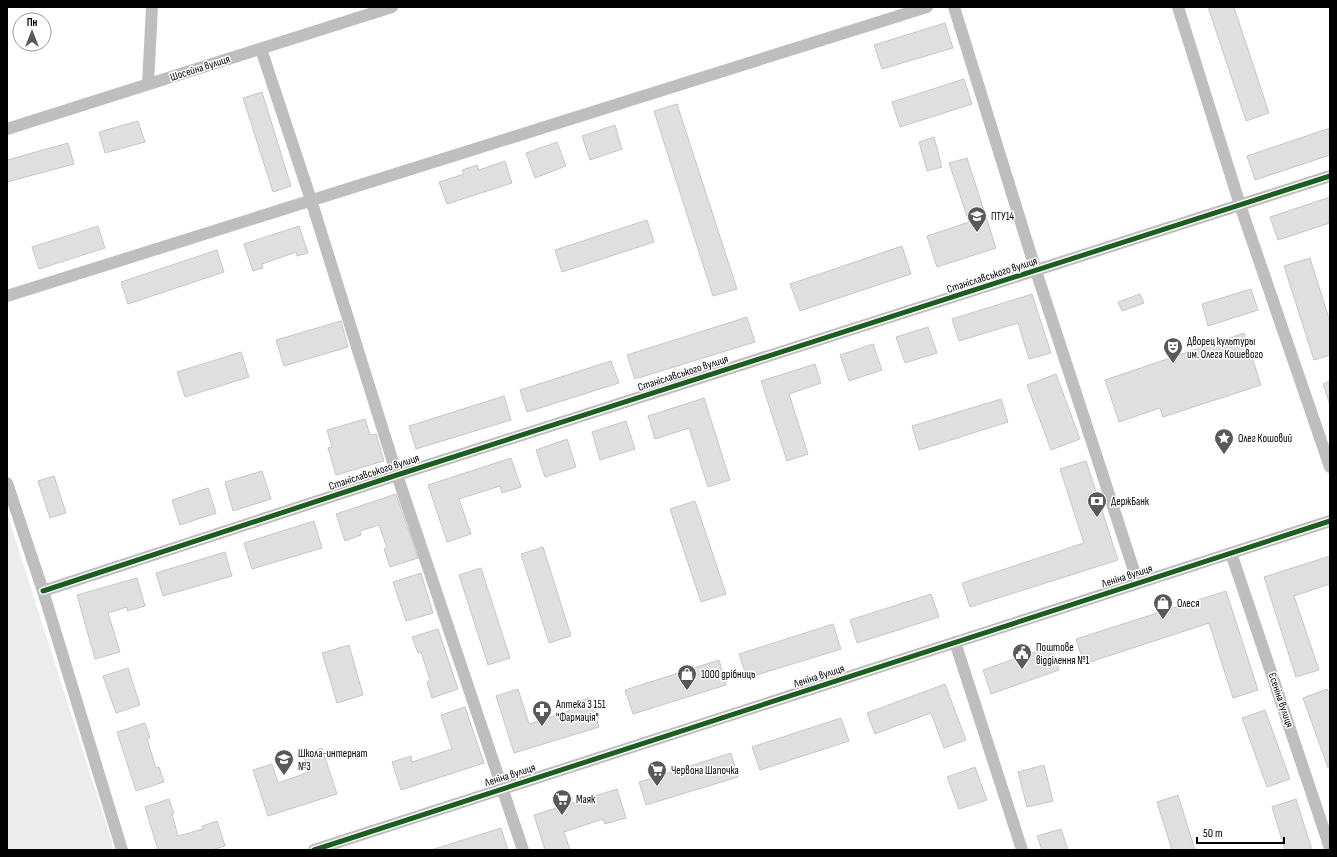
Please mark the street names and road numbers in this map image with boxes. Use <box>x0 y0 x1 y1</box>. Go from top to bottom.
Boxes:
street label: Шосейна вулиця <box>168 52 232 84</box>
street label: Станіславського вулиця <box>945 254 1039 296</box>
street label: Станіславського вулиця <box>636 352 730 394</box>
street label: Станіславського вулиця <box>327 451 421 493</box>
street label: Леніна вулиця <box>1099 562 1154 591</box>
street label: Леніна вулиця <box>791 662 846 691</box>
street label: Єсеніна вулиця <box>1266 671 1296 729</box>
street label: Леніна вулиця <box>482 761 537 790</box>

